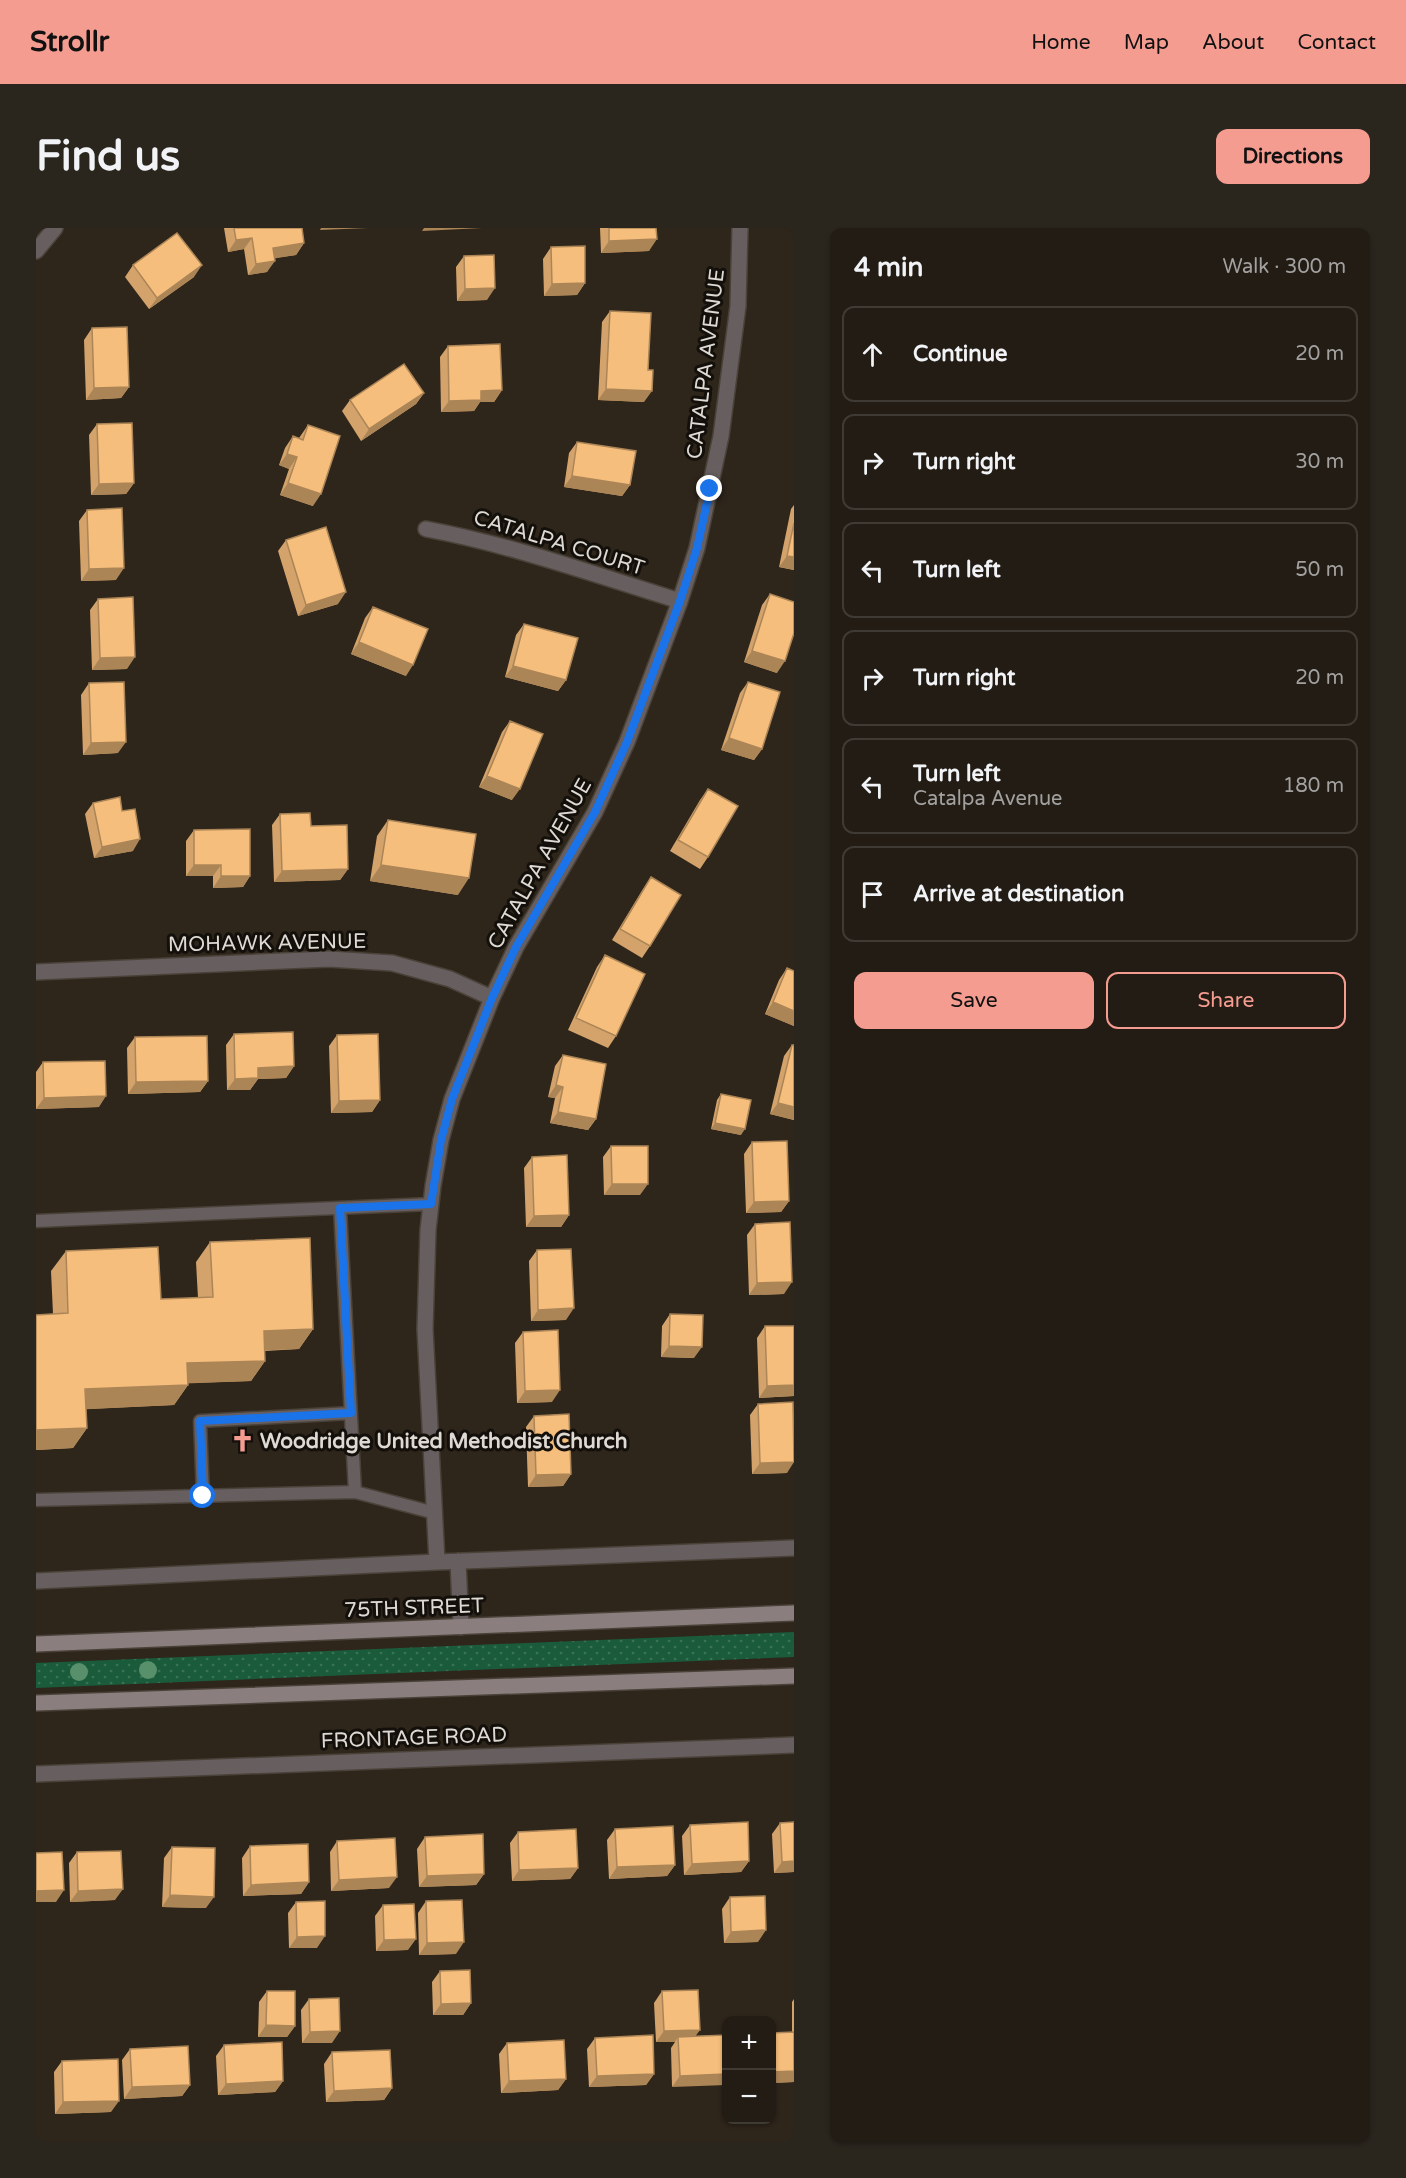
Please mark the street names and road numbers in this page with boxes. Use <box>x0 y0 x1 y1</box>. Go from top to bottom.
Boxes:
street label: CATALPA AVENUE <box>682 267 730 461</box>
street label: CATALPA COURT <box>471 505 648 581</box>
street label: CATALPA AVENUE <box>483 774 597 954</box>
street label: MOHAWK AVENUE <box>168 929 366 957</box>
street label: 75TH STREET <box>344 1593 485 1623</box>
street label: FRONTAGE ROAD <box>320 1722 508 1754</box>

